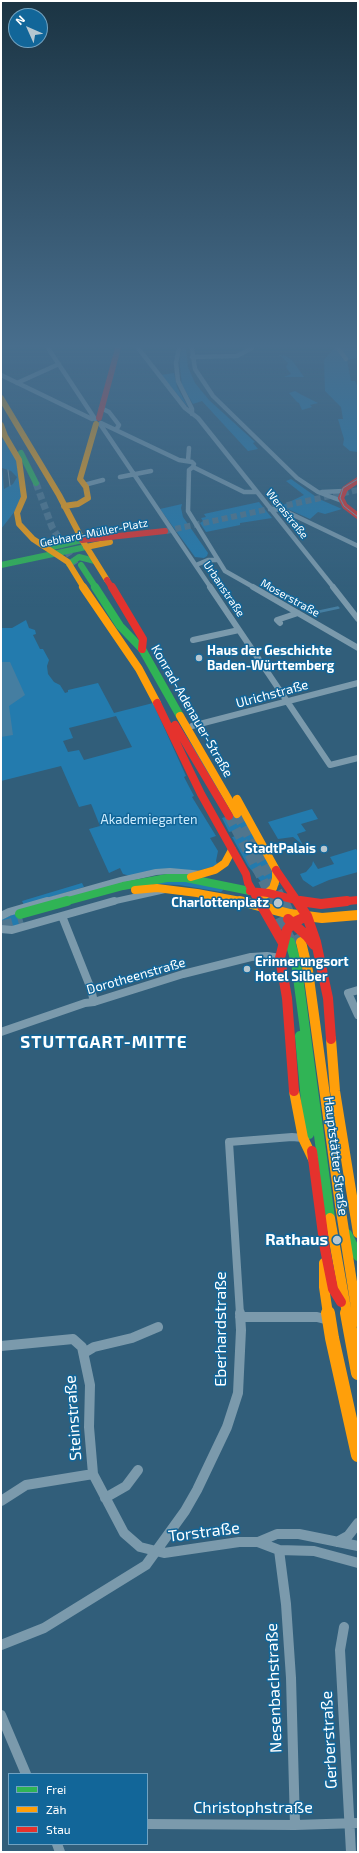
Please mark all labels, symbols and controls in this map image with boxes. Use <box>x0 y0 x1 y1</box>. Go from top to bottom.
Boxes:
north arrow <box>8 8 48 48</box>
text: N <box>12 12 27 27</box>
street label: Werastraße <box>263 486 311 542</box>
street label: Gebhard-Müller-Platz <box>39 516 149 550</box>
street label: Urbanstraße <box>201 559 247 619</box>
street label: Moserstraße <box>258 576 322 620</box>
street label: Konrad-Adenauer-Straße <box>148 642 236 780</box>
place label: Haus der Geschichte Baden-Württemberg <box>207 643 334 674</box>
marker: Haus der Geschichte Baden-Württemberg <box>194 653 204 663</box>
street label: Ulrichstraße <box>234 677 310 711</box>
park label: Akademiegarten <box>101 812 197 828</box>
place label: StadtPalais <box>245 841 316 857</box>
marker: StadtPalais <box>319 844 329 854</box>
place label: Charlottenplatz <box>171 895 269 911</box>
marker: Charlottenplatz <box>272 897 284 909</box>
street label: Dorotheenstraße <box>85 954 187 998</box>
place label: Erinnerungsort Hotel Silber <box>255 954 349 985</box>
marker: Erinnerungsort Hotel Silber <box>242 964 252 974</box>
district label: STUTTGART-MITTE <box>20 1032 188 1052</box>
street label: Hauptstätter Straße <box>321 1096 351 1216</box>
place label: Rathaus <box>265 1230 328 1250</box>
marker: Rathaus <box>331 1234 343 1246</box>
street label: Eberhardstraße <box>211 1271 231 1387</box>
street label: Steinstraße <box>60 1375 86 1461</box>
street label: Torstraße <box>167 1518 241 1546</box>
street label: Nesenbachstraße <box>262 1623 286 1753</box>
street label: Gerberstraße <box>317 1691 341 1789</box>
legend <box>8 1773 148 1845</box>
text: Frei <box>46 1782 66 1796</box>
street label: Christophstraße <box>193 1798 313 1818</box>
text: Zäh <box>46 1802 66 1816</box>
text: Stau <box>46 1822 71 1836</box>

